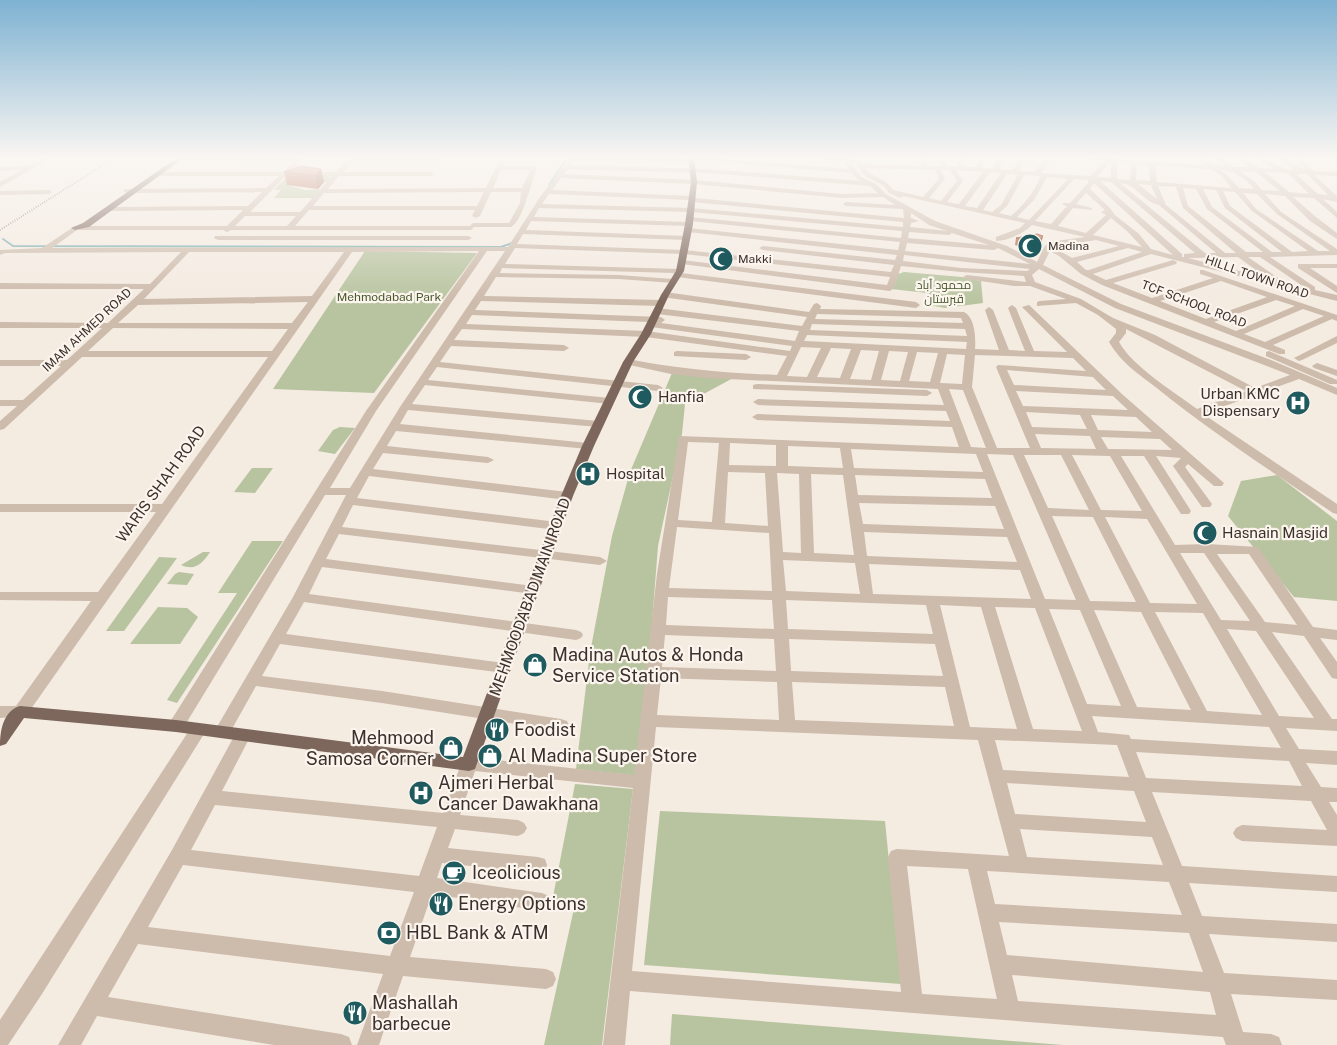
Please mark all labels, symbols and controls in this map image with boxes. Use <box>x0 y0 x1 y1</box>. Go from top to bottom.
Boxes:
mosque icon: Madina <box>1017 233 1043 259</box>
place label: Madina <box>1048 239 1089 253</box>
mosque icon: Makki <box>708 246 734 272</box>
place label: Makki <box>738 252 772 266</box>
street label: HILLL TOWN ROAD <box>1203 253 1311 301</box>
park label: محمود آباد قبرستان <box>917 278 971 306</box>
street label: TCF SCHOOL ROAD <box>1140 278 1248 330</box>
street label: IMAM AHMED ROAD <box>40 285 134 375</box>
park label: Mehmodabad Park <box>337 290 442 304</box>
mosque icon: Hanfia <box>627 384 653 410</box>
place label: Urban KMC Dispensary <box>1200 385 1280 419</box>
place label: Hanfia <box>658 388 704 405</box>
hospital icon: Urban KMC Dispensary <box>1285 390 1311 416</box>
street label: WARIS SHAH ROAD <box>113 422 209 545</box>
hospital icon: Hospital <box>575 461 601 487</box>
place label: Hospital <box>606 465 665 482</box>
street label: MEHMOODABAD MAIN ROAD <box>486 496 573 698</box>
mosque icon: Hasnain Masjid <box>1192 520 1218 546</box>
place label: Hasnain Masjid <box>1222 524 1328 541</box>
place label: Madina Autos & Honda Service Station <box>552 644 743 686</box>
shop icon: Madina Autos & Honda Service Station <box>522 652 548 678</box>
restaurant icon: Foodist <box>484 717 510 743</box>
place label: Foodist <box>514 719 576 740</box>
place label: Mehmood Samosa Corner <box>306 727 434 769</box>
shop icon: Mehmood Samosa Corner <box>438 735 464 761</box>
shop icon: Al Madina Super Store <box>477 743 503 769</box>
place label: Al Madina Super Store <box>508 745 697 766</box>
place label: Ajmeri Herbal Cancer Dawakhana <box>438 772 599 814</box>
hospital icon: Ajmeri Herbal Cancer Dawakhana <box>408 780 434 806</box>
cafe icon: Iceolicious <box>441 860 467 886</box>
place label: Iceolicious <box>472 862 561 883</box>
restaurant icon: Energy Options <box>428 891 454 917</box>
place label: Energy Options <box>458 893 586 914</box>
bank icon: HBL Bank & ATM <box>376 920 402 946</box>
place label: HBL Bank & ATM <box>406 922 549 943</box>
place label: Mashallah barbecue <box>372 992 458 1034</box>
restaurant icon: Mashallah barbecue <box>342 1000 368 1026</box>

